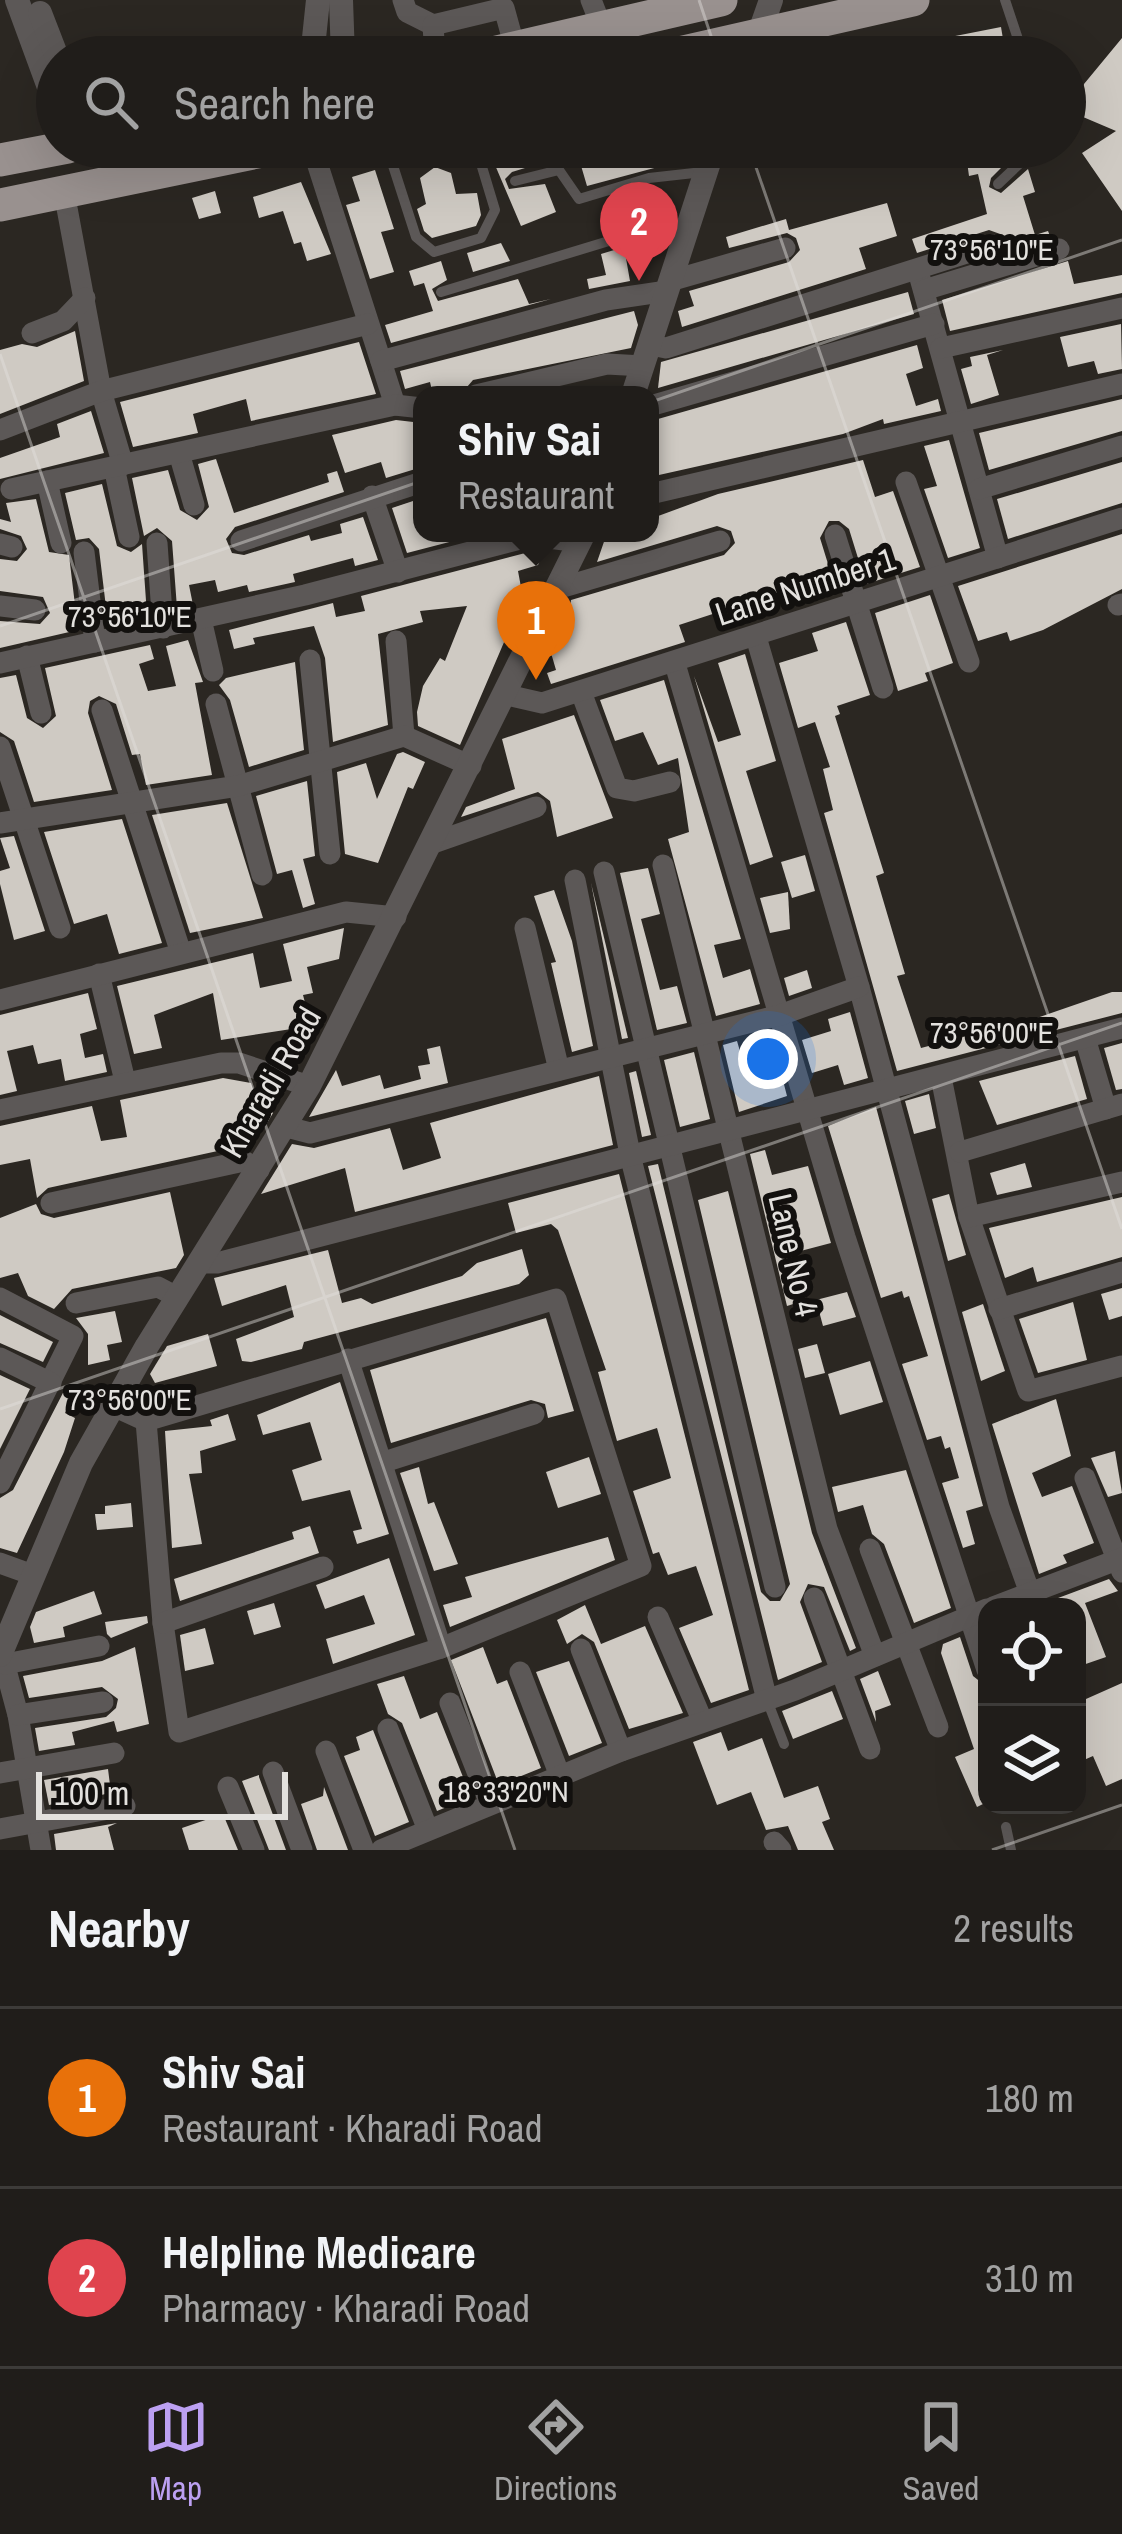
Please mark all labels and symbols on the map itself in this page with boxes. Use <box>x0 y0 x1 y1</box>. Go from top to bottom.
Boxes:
pin: 2 <box>600 182 678 281</box>
text: 73°56'10"E <box>930 229 1054 269</box>
street label: Lane Number 1 <box>710 536 900 636</box>
pin: 1 <box>497 581 575 680</box>
text: 73°56'10"E <box>68 596 192 636</box>
street label: Kharadi Road <box>209 999 331 1165</box>
text: 73°56'00"E <box>930 1012 1054 1052</box>
your location <box>738 1029 798 1089</box>
street label: Lane No 4 <box>759 1189 829 1321</box>
text: 73°56'00"E <box>68 1379 192 1419</box>
scale bar <box>36 1766 288 1819</box>
text: 18°33'20"N <box>443 1771 569 1811</box>

